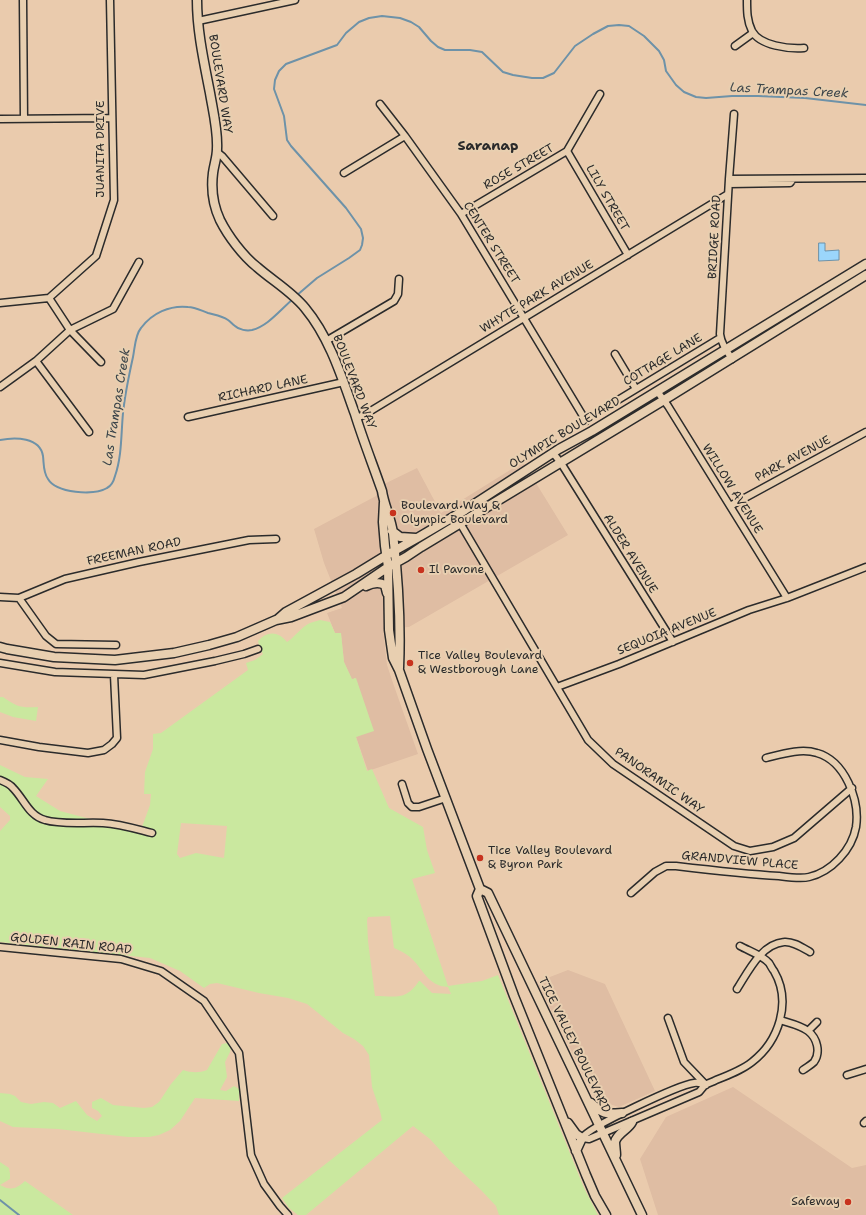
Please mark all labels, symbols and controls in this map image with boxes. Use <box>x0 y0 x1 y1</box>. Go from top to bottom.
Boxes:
street label: BOULEVARD WAY <box>205 33 235 135</box>
water label: Las Trampas Creek <box>729 80 849 102</box>
street label: JUANITA DRIVE <box>94 100 108 198</box>
district label: Saranap <box>458 138 518 154</box>
street label: ROSE STREET <box>481 141 557 193</box>
street label: LILY STREET <box>582 162 632 234</box>
street label: BRIDGE ROAD <box>706 194 724 280</box>
street label: CENTER STREET <box>460 199 522 287</box>
street label: WHYTE PARK AVENUE <box>478 257 596 337</box>
street label: COTTAGE LANE <box>621 331 705 389</box>
street label: BOULEVARD WAY <box>329 333 379 431</box>
water label: Las Trampas Creek <box>100 347 134 467</box>
street label: RICHARD LANE <box>217 372 309 406</box>
street label: OLYMPIC BOULEVARD <box>507 394 623 472</box>
street label: PARK AVENUE <box>753 433 833 485</box>
street label: WILLOW AVENUE <box>699 442 765 536</box>
place label: Boulevard Way & Olympic Boulevard <box>401 499 508 527</box>
marker: Boulevard Way & Olympic Boulevard <box>388 508 398 518</box>
street label: ALDER AVENUE <box>600 512 660 596</box>
street label: FREEMAN ROAD <box>86 535 182 569</box>
place label: Il Pavone <box>429 563 484 577</box>
marker: Il Pavone <box>416 565 426 575</box>
street label: SEQUOIA AVENUE <box>615 605 719 659</box>
place label: Tice Valley Boulevard & Westborough Lane <box>418 649 542 677</box>
marker: Tice Valley Boulevard & Westborough Lane <box>405 658 415 668</box>
street label: PANORAMIC WAY <box>612 745 706 817</box>
place label: Tice Valley Boulevard & Byron Park <box>488 844 612 872</box>
street label: GRANDVIEW PLACE <box>681 849 799 873</box>
marker: Tice Valley Boulevard & Byron Park <box>475 853 485 863</box>
street label: GOLDEN RAIN ROAD <box>10 930 132 958</box>
street label: TICE VALLEY BOULEVARD <box>535 975 613 1115</box>
place label: Safeway <box>791 1195 840 1209</box>
marker: Safeway <box>843 1197 853 1207</box>

